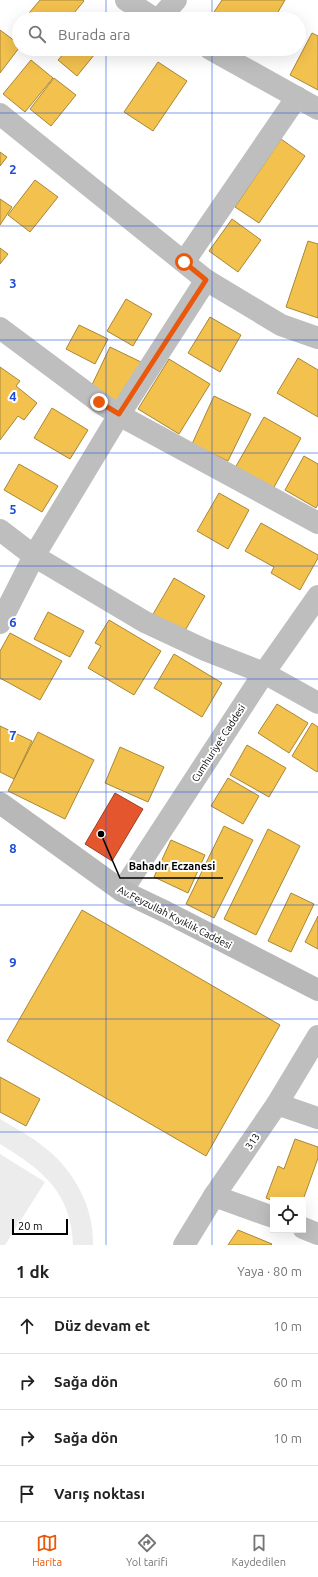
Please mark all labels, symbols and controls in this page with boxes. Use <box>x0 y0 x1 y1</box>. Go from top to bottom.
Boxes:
search box <box>12 12 306 56</box>
icon: search <box>26 23 48 45</box>
text: Burada ara <box>58 26 130 43</box>
text: 2 <box>9 162 17 176</box>
route start <box>175 253 193 271</box>
text: 3 <box>9 276 17 290</box>
text: 4 <box>9 389 17 403</box>
route end <box>90 393 108 411</box>
text: 5 <box>9 502 17 516</box>
text: 6 <box>9 615 17 629</box>
street label: Cumhuriyet Caddesi <box>189 703 247 784</box>
text: 7 <box>9 728 17 742</box>
text: 8 <box>9 841 17 855</box>
callout: Bahadır Eczanesi <box>120 855 223 878</box>
text: Bahadır Eczanesi <box>129 860 215 872</box>
street label: Av.Feyzullah Kıyıklık Caddesi <box>116 884 234 951</box>
text: 9 <box>9 955 17 969</box>
street label: 313 <box>243 1131 262 1151</box>
map controls <box>270 1197 306 1233</box>
button: locate <box>270 1197 306 1233</box>
scale bar <box>12 1217 68 1236</box>
text: 20 m <box>18 1220 42 1232</box>
text: 1 dk <box>16 1262 49 1281</box>
text: Yaya · 80 m <box>237 1264 302 1278</box>
icon: ahead <box>16 1315 38 1337</box>
text: Düz devam et <box>54 1317 150 1334</box>
text: 10 m <box>273 1319 302 1333</box>
icon: right <box>16 1371 38 1393</box>
text: Sağa dön <box>54 1373 118 1390</box>
text: 60 m <box>273 1375 302 1389</box>
icon: right <box>16 1427 38 1449</box>
text: Sağa dön <box>54 1429 118 1446</box>
text: 10 m <box>273 1431 302 1445</box>
icon: arrive <box>16 1483 38 1505</box>
text: Varış noktası <box>54 1485 145 1502</box>
tab: Harita <box>32 1532 62 1568</box>
tab: Yol tarifi <box>126 1532 168 1568</box>
tab: Kaydedilen <box>232 1532 286 1568</box>

